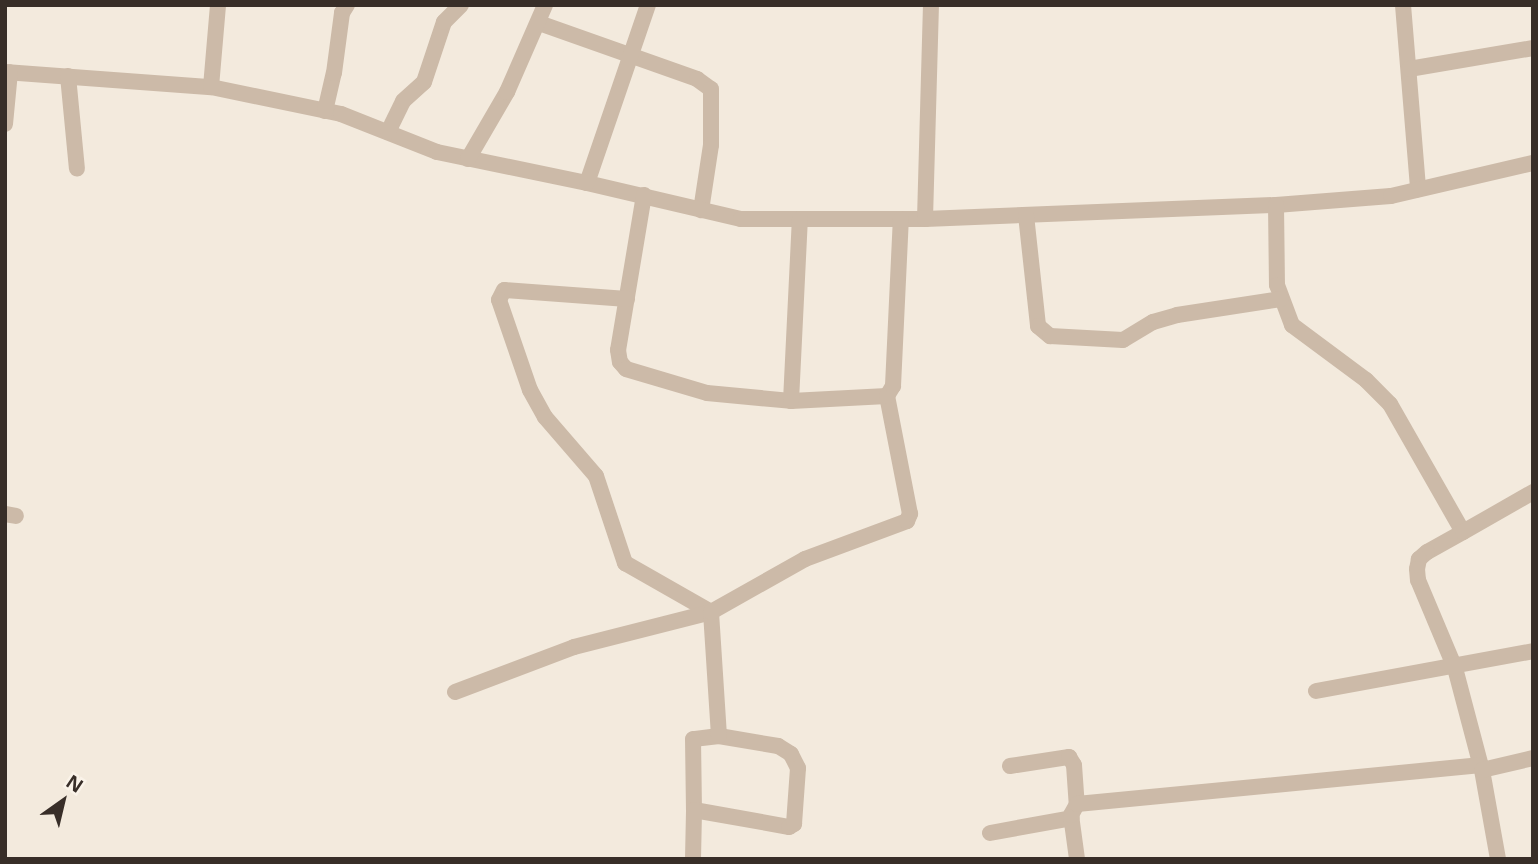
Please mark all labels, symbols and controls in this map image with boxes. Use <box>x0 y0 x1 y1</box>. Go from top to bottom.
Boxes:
north arrow <box>28 766 98 836</box>
text: N <box>61 768 88 799</box>

